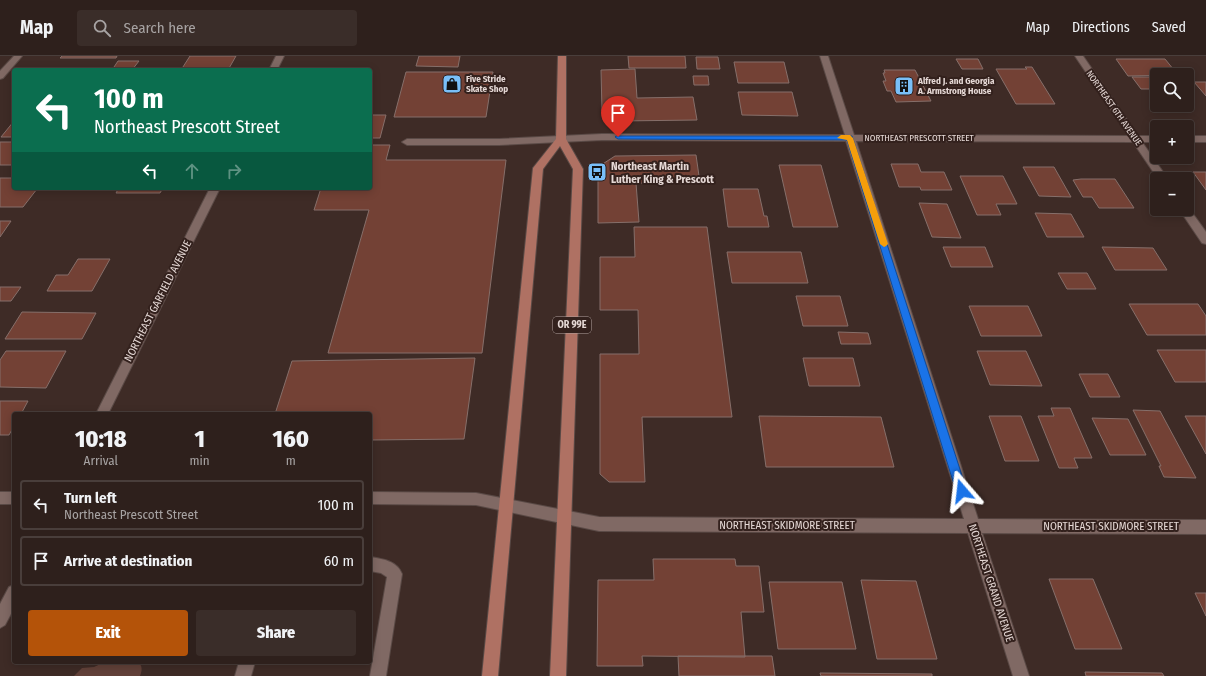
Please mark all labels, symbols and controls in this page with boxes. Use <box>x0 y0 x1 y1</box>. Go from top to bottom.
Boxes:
search box <box>77 10 357 46</box>
text: Map <box>20 16 53 39</box>
icon: search <box>91 17 113 39</box>
text: Search here <box>123 19 196 37</box>
text: Map <box>1026 19 1050 36</box>
text: Directions <box>1072 19 1130 36</box>
text: Saved <box>1152 19 1186 36</box>
map controls <box>1150 68 1194 216</box>
button: search <box>1150 68 1194 112</box>
street label: NORTHEAST 6TH AVENUE <box>1084 69 1144 147</box>
shop icon: Five Stride Skate Shop <box>441 73 463 95</box>
place label: Five Stride Skate Shop <box>466 74 508 94</box>
building icon: Alfred J. and Georgia A. Armstrong House <box>893 75 915 97</box>
place label: Alfred J. and Georgia A. Armstrong House <box>917 76 995 96</box>
text: 100 m <box>94 82 164 115</box>
icon: left <box>28 84 80 136</box>
pin <box>601 96 635 137</box>
icon: arrive <box>607 102 629 124</box>
text: Northeast Prescott Street <box>94 116 280 138</box>
button: + <box>1150 120 1194 164</box>
street label: NORTHEAST PRESCOTT STREET <box>864 133 974 143</box>
icon: left <box>139 160 161 182</box>
icon: ahead <box>181 160 203 182</box>
icon: right <box>223 160 245 182</box>
place label: Northeast Martin Luther King & Prescott <box>611 160 714 186</box>
bus stop icon: Northeast Martin Luther King & Prescott <box>586 161 608 183</box>
button: − <box>1150 172 1194 216</box>
street label: NORTHEAST GARFIELD AVENUE <box>122 238 194 364</box>
road number: OR 99E <box>553 317 591 333</box>
text: 10:18 <box>75 425 127 453</box>
text: 1 <box>194 425 205 453</box>
text: 160 <box>273 425 309 453</box>
text: Arrival <box>84 453 118 468</box>
text: min <box>190 453 210 468</box>
text: m <box>286 453 296 468</box>
position arrow <box>941 470 983 512</box>
text: Turn left <box>64 489 117 507</box>
icon: left <box>30 494 52 516</box>
text: 100 m <box>317 496 354 514</box>
text: Northeast Prescott Street <box>64 507 198 522</box>
street label: NORTHEAST SKIDMORE STREET <box>719 519 856 532</box>
street label: NORTHEAST SKIDMORE STREET <box>1043 520 1180 533</box>
street label: NORTHEAST GRAND AVENUE <box>966 522 1016 644</box>
icon: arrive <box>30 550 52 572</box>
text: Arrive at destination <box>64 552 192 570</box>
text: 60 m <box>324 552 354 570</box>
button: Exit <box>28 610 188 656</box>
button: Share <box>196 610 356 656</box>

